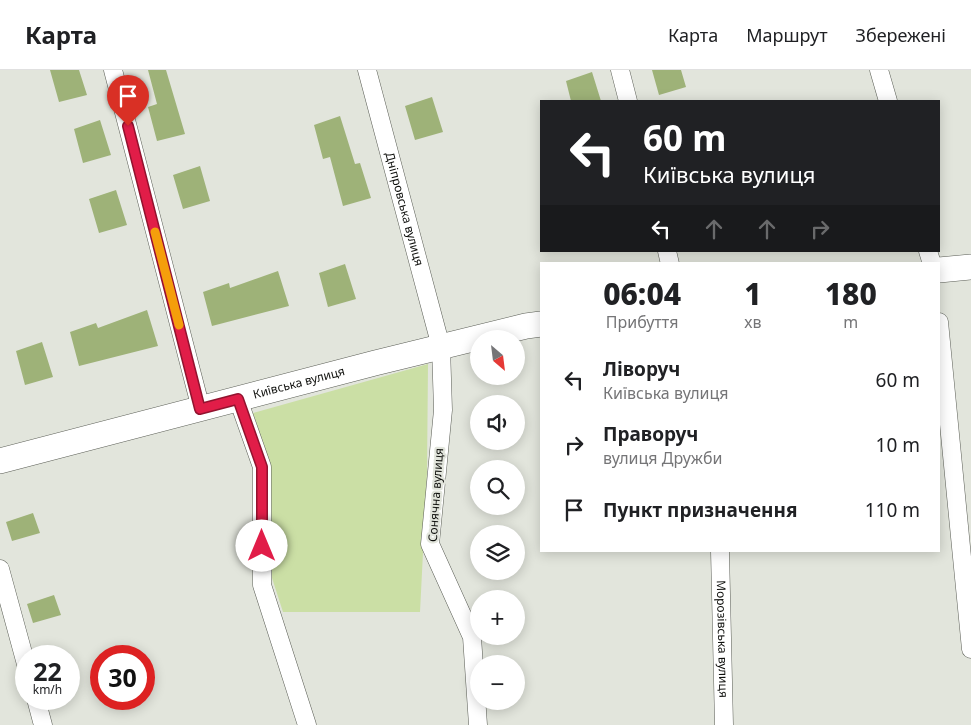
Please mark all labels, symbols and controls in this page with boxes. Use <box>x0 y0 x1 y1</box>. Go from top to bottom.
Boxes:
text: Карта <box>25 18 97 51</box>
text: Карта <box>668 23 718 47</box>
text: Маршрут <box>746 23 828 47</box>
text: Збережені <box>856 23 946 47</box>
pin <box>107 75 149 126</box>
icon: arrive <box>114 82 142 110</box>
text: 60 m <box>643 114 726 161</box>
icon: left <box>560 120 625 185</box>
street label: Дніпровська вулиця <box>381 150 428 268</box>
text: Київська вулиця <box>643 159 816 189</box>
icon: left <box>647 215 675 243</box>
icon: ahead <box>700 215 728 243</box>
icon: ahead <box>753 215 781 243</box>
icon: right <box>806 215 834 243</box>
text: 06:04 <box>603 273 681 314</box>
text: 1 <box>744 273 762 314</box>
text: 180 <box>825 273 877 314</box>
text: Прибуття <box>606 311 679 333</box>
text: хв <box>744 311 762 333</box>
text: m <box>843 311 858 333</box>
north arrow <box>470 330 525 385</box>
map controls <box>470 330 525 710</box>
text: Ліворуч <box>603 356 680 382</box>
street label: Київська вулиця <box>251 362 347 403</box>
icon: left <box>560 366 588 394</box>
text: 60 m <box>876 367 920 393</box>
text: Київська вулиця <box>603 382 729 404</box>
button: sound <box>470 395 525 450</box>
text: Праворуч <box>603 421 698 447</box>
icon: right <box>560 431 588 459</box>
text: 10 m <box>876 432 920 458</box>
street label: Сонячна вулиця <box>424 447 447 543</box>
text: вулиця Дружби <box>603 447 722 469</box>
button: search <box>470 460 525 515</box>
icon: arrive <box>560 496 588 524</box>
text: Пункт призначення <box>603 497 797 523</box>
text: 110 m <box>865 497 920 523</box>
position arrow <box>235 519 287 571</box>
button: layers <box>470 525 525 580</box>
street label: Морозівська вулиця <box>713 580 732 698</box>
button: + <box>470 590 525 645</box>
speed limit sign: 30 <box>90 645 155 710</box>
text: 22 <box>33 654 62 688</box>
button: − <box>470 655 525 710</box>
text: km/h <box>33 681 62 698</box>

